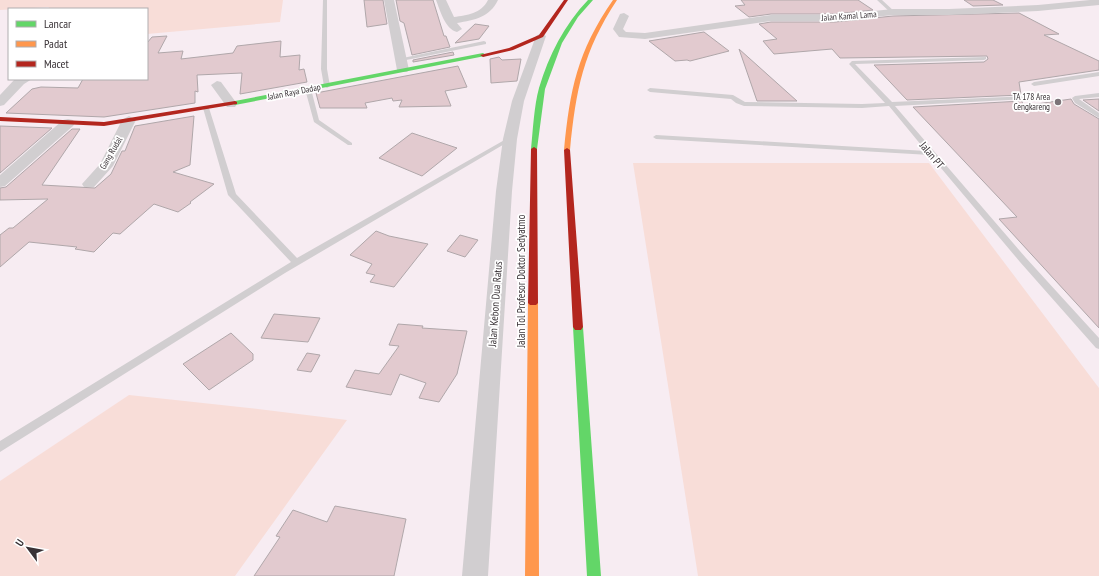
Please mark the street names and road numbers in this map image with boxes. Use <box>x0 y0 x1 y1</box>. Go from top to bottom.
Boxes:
street label: Jalan Kamal Lama <box>820 8 877 23</box>
street label: Jalan Raya Dadap <box>265 81 321 102</box>
street label: Gang Rudal <box>97 134 125 171</box>
street label: Jalan PT <box>916 138 947 171</box>
street label: Jalan Tol Profesor Doktor Sedyatmo <box>514 214 528 349</box>
street label: Jalan Kebon Dua Ratus <box>485 260 505 348</box>

